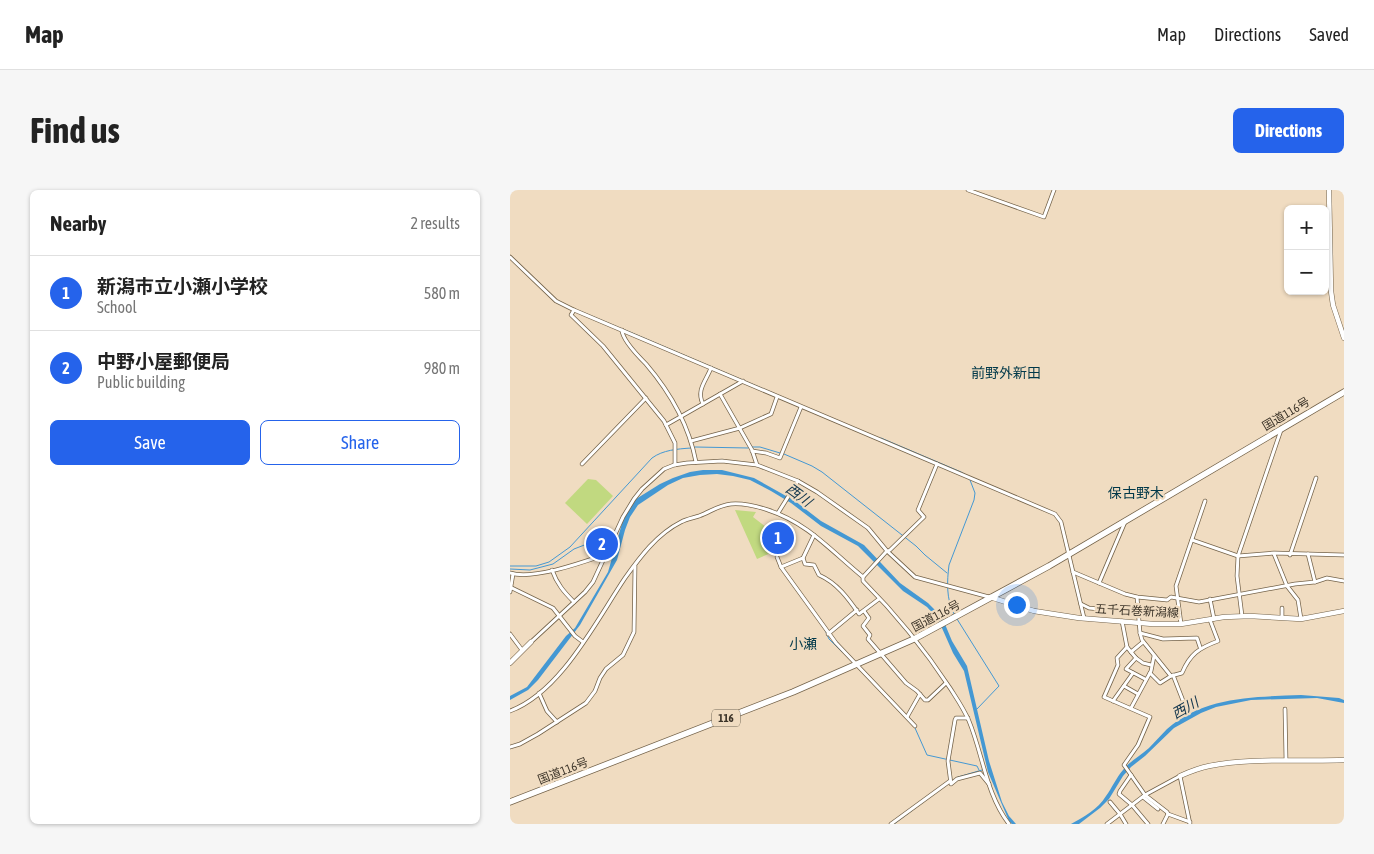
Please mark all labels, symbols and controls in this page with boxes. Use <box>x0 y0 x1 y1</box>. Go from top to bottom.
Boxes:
text: Map <box>25 21 64 48</box>
text: Map <box>1157 24 1186 45</box>
text: Directions <box>1214 24 1281 45</box>
text: Saved <box>1309 24 1349 45</box>
button: Directions <box>1233 108 1344 153</box>
text: Find us <box>30 110 120 150</box>
map controls <box>1284 205 1329 295</box>
button: + <box>1284 205 1329 250</box>
text: Nearby <box>50 211 106 235</box>
text: 2 results <box>410 214 460 232</box>
button: − <box>1284 250 1329 295</box>
text: 新潟市立小瀬小学校 <box>97 275 268 297</box>
text: 1 <box>62 284 70 302</box>
text: 580 m <box>424 284 460 302</box>
text: School <box>97 298 137 316</box>
text: 中野小屋郵便局 <box>97 350 230 372</box>
text: 2 <box>62 359 70 377</box>
text: 980 m <box>424 359 460 377</box>
district label: 前野外新田 <box>971 365 1041 381</box>
text: Public building <box>97 373 185 391</box>
street label: 国道116号 <box>1260 394 1312 434</box>
button: Save <box>50 420 250 465</box>
button: Share <box>260 420 460 465</box>
water label: 西川 <box>783 480 817 511</box>
district label: 保古野木 <box>1108 485 1164 501</box>
pin: 1 <box>762 519 794 557</box>
pin: 2 <box>586 525 618 563</box>
your location <box>1004 592 1030 618</box>
street label: 国道116号 <box>909 597 963 635</box>
street label: 五千石巻新潟線 <box>1095 602 1179 620</box>
district label: 小瀬 <box>789 636 817 652</box>
water label: 西川 <box>1169 693 1203 722</box>
road number: 116 <box>712 710 740 726</box>
street label: 国道116号 <box>536 755 590 787</box>

